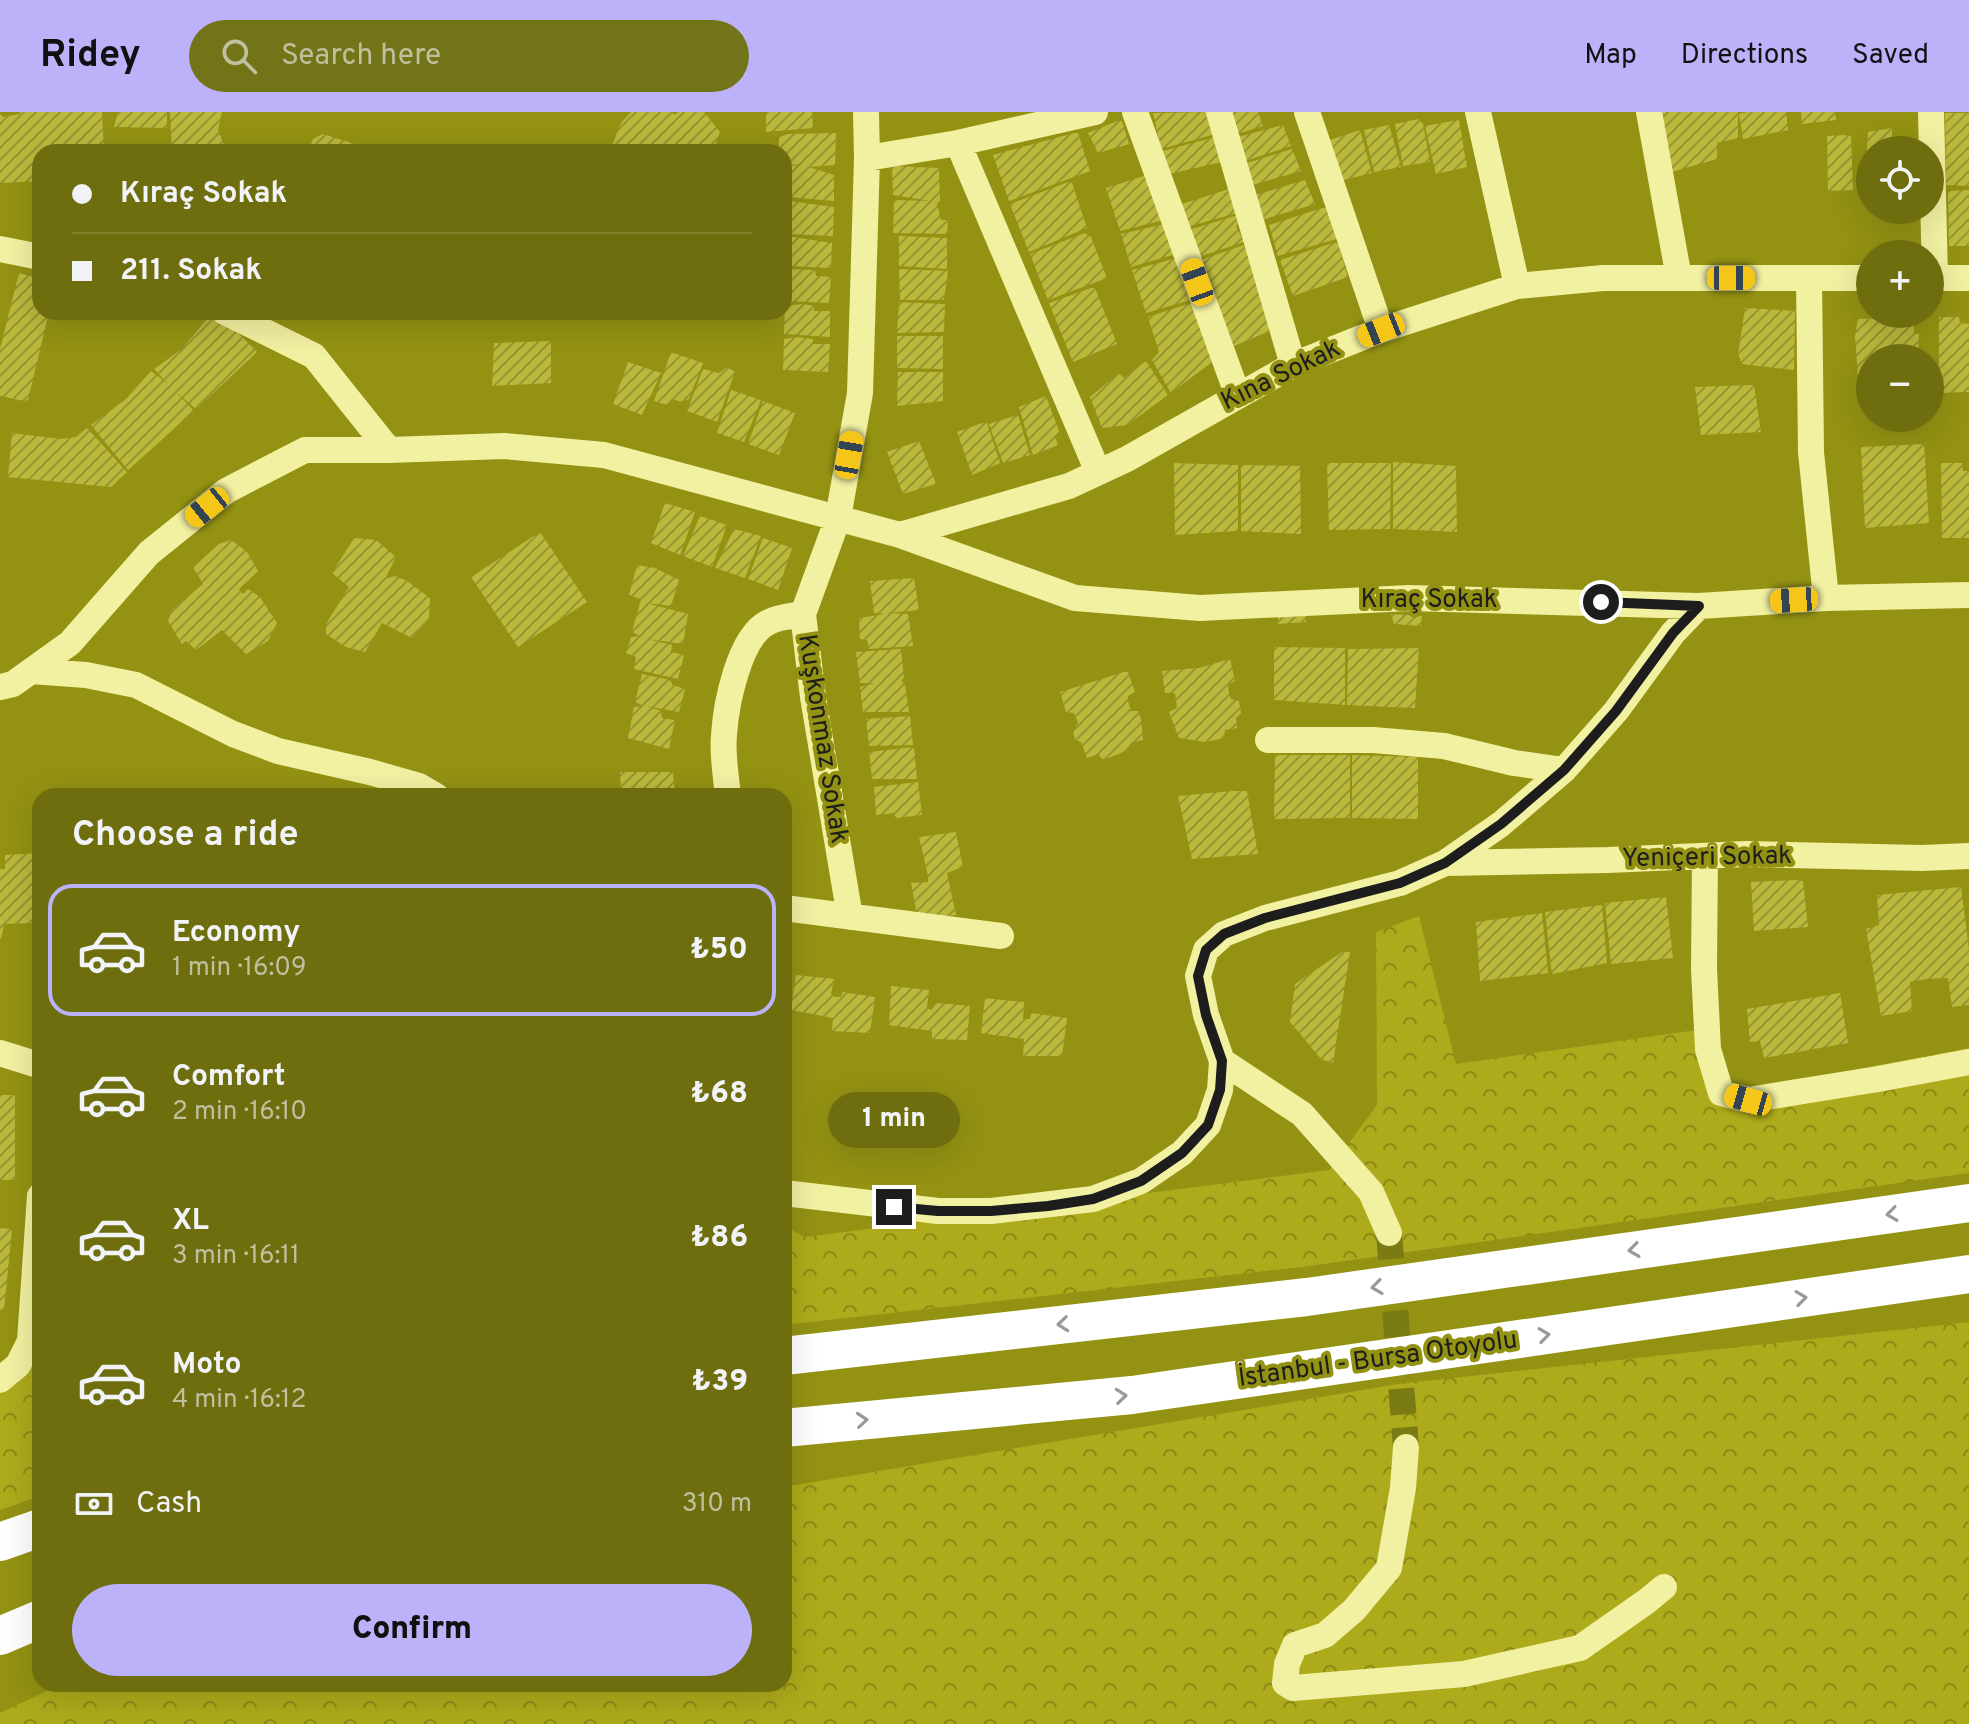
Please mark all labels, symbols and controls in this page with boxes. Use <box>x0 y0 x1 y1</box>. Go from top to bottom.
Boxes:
search box <box>189 20 749 92</box>
text: Ridey <box>40 32 141 81</box>
icon: search <box>217 34 261 78</box>
text: Search here <box>281 38 441 75</box>
text: Map <box>1584 38 1637 74</box>
text: Directions <box>1681 38 1808 74</box>
text: Saved <box>1852 38 1929 74</box>
map controls <box>1856 136 1944 432</box>
button: locate <box>1856 136 1944 224</box>
text: Kıraç Sokak <box>120 176 287 213</box>
button: + <box>1856 240 1944 328</box>
text: 211. Sokak <box>120 253 262 290</box>
car <box>1178 255 1216 309</box>
car <box>1707 266 1755 290</box>
car <box>1354 310 1408 350</box>
street label: Kına Sokak <box>1216 333 1346 419</box>
button: − <box>1856 344 1944 432</box>
car <box>833 429 865 481</box>
car <box>181 483 233 531</box>
street label: Kıraç Sokak <box>1361 584 1497 617</box>
route start <box>1583 584 1619 620</box>
car <box>1769 586 1819 614</box>
street label: Kuşkonmaz Sokak <box>789 632 855 846</box>
text: Choose a ride <box>72 813 298 859</box>
street label: Yeniçeri Sokak <box>1622 840 1792 876</box>
icon: car <box>76 914 148 986</box>
text: Economy <box>172 915 300 952</box>
text: ₺50 <box>690 932 748 969</box>
text: 1 min · 16:09 <box>172 952 307 985</box>
icon: car <box>76 1058 148 1130</box>
text: Comfort <box>172 1059 285 1096</box>
text: ₺68 <box>690 1076 748 1113</box>
car <box>1722 1082 1774 1118</box>
callout: 1 min <box>828 1091 960 1147</box>
text: 2 min · 16:10 <box>172 1096 307 1129</box>
text: 1 min <box>862 1103 926 1136</box>
route end <box>876 1189 912 1225</box>
icon: car <box>76 1202 148 1274</box>
text: XL <box>172 1203 209 1240</box>
one-way arrow <box>1885 1205 1899 1222</box>
text: ₺86 <box>690 1220 748 1257</box>
text: 3 min · 16:11 <box>172 1240 300 1273</box>
one-way arrow <box>1627 1242 1640 1259</box>
one-way arrow <box>1370 1278 1384 1295</box>
one-way arrow <box>1795 1290 1808 1307</box>
one-way arrow <box>1056 1316 1069 1333</box>
street label: İstanbul - Bursa Otoyolu <box>1236 1323 1520 1396</box>
one-way arrow <box>1537 1327 1551 1344</box>
icon: car <box>76 1346 148 1418</box>
text: Moto <box>172 1347 242 1384</box>
text: ₺39 <box>691 1364 748 1401</box>
text: 4 min · 16:12 <box>172 1384 306 1417</box>
one-way arrow <box>1114 1388 1127 1405</box>
one-way arrow <box>856 1412 869 1429</box>
icon: cash <box>72 1482 116 1526</box>
text: Cash <box>136 1486 202 1523</box>
text: 310 m <box>682 1488 752 1521</box>
button: Confirm <box>72 1584 752 1676</box>

